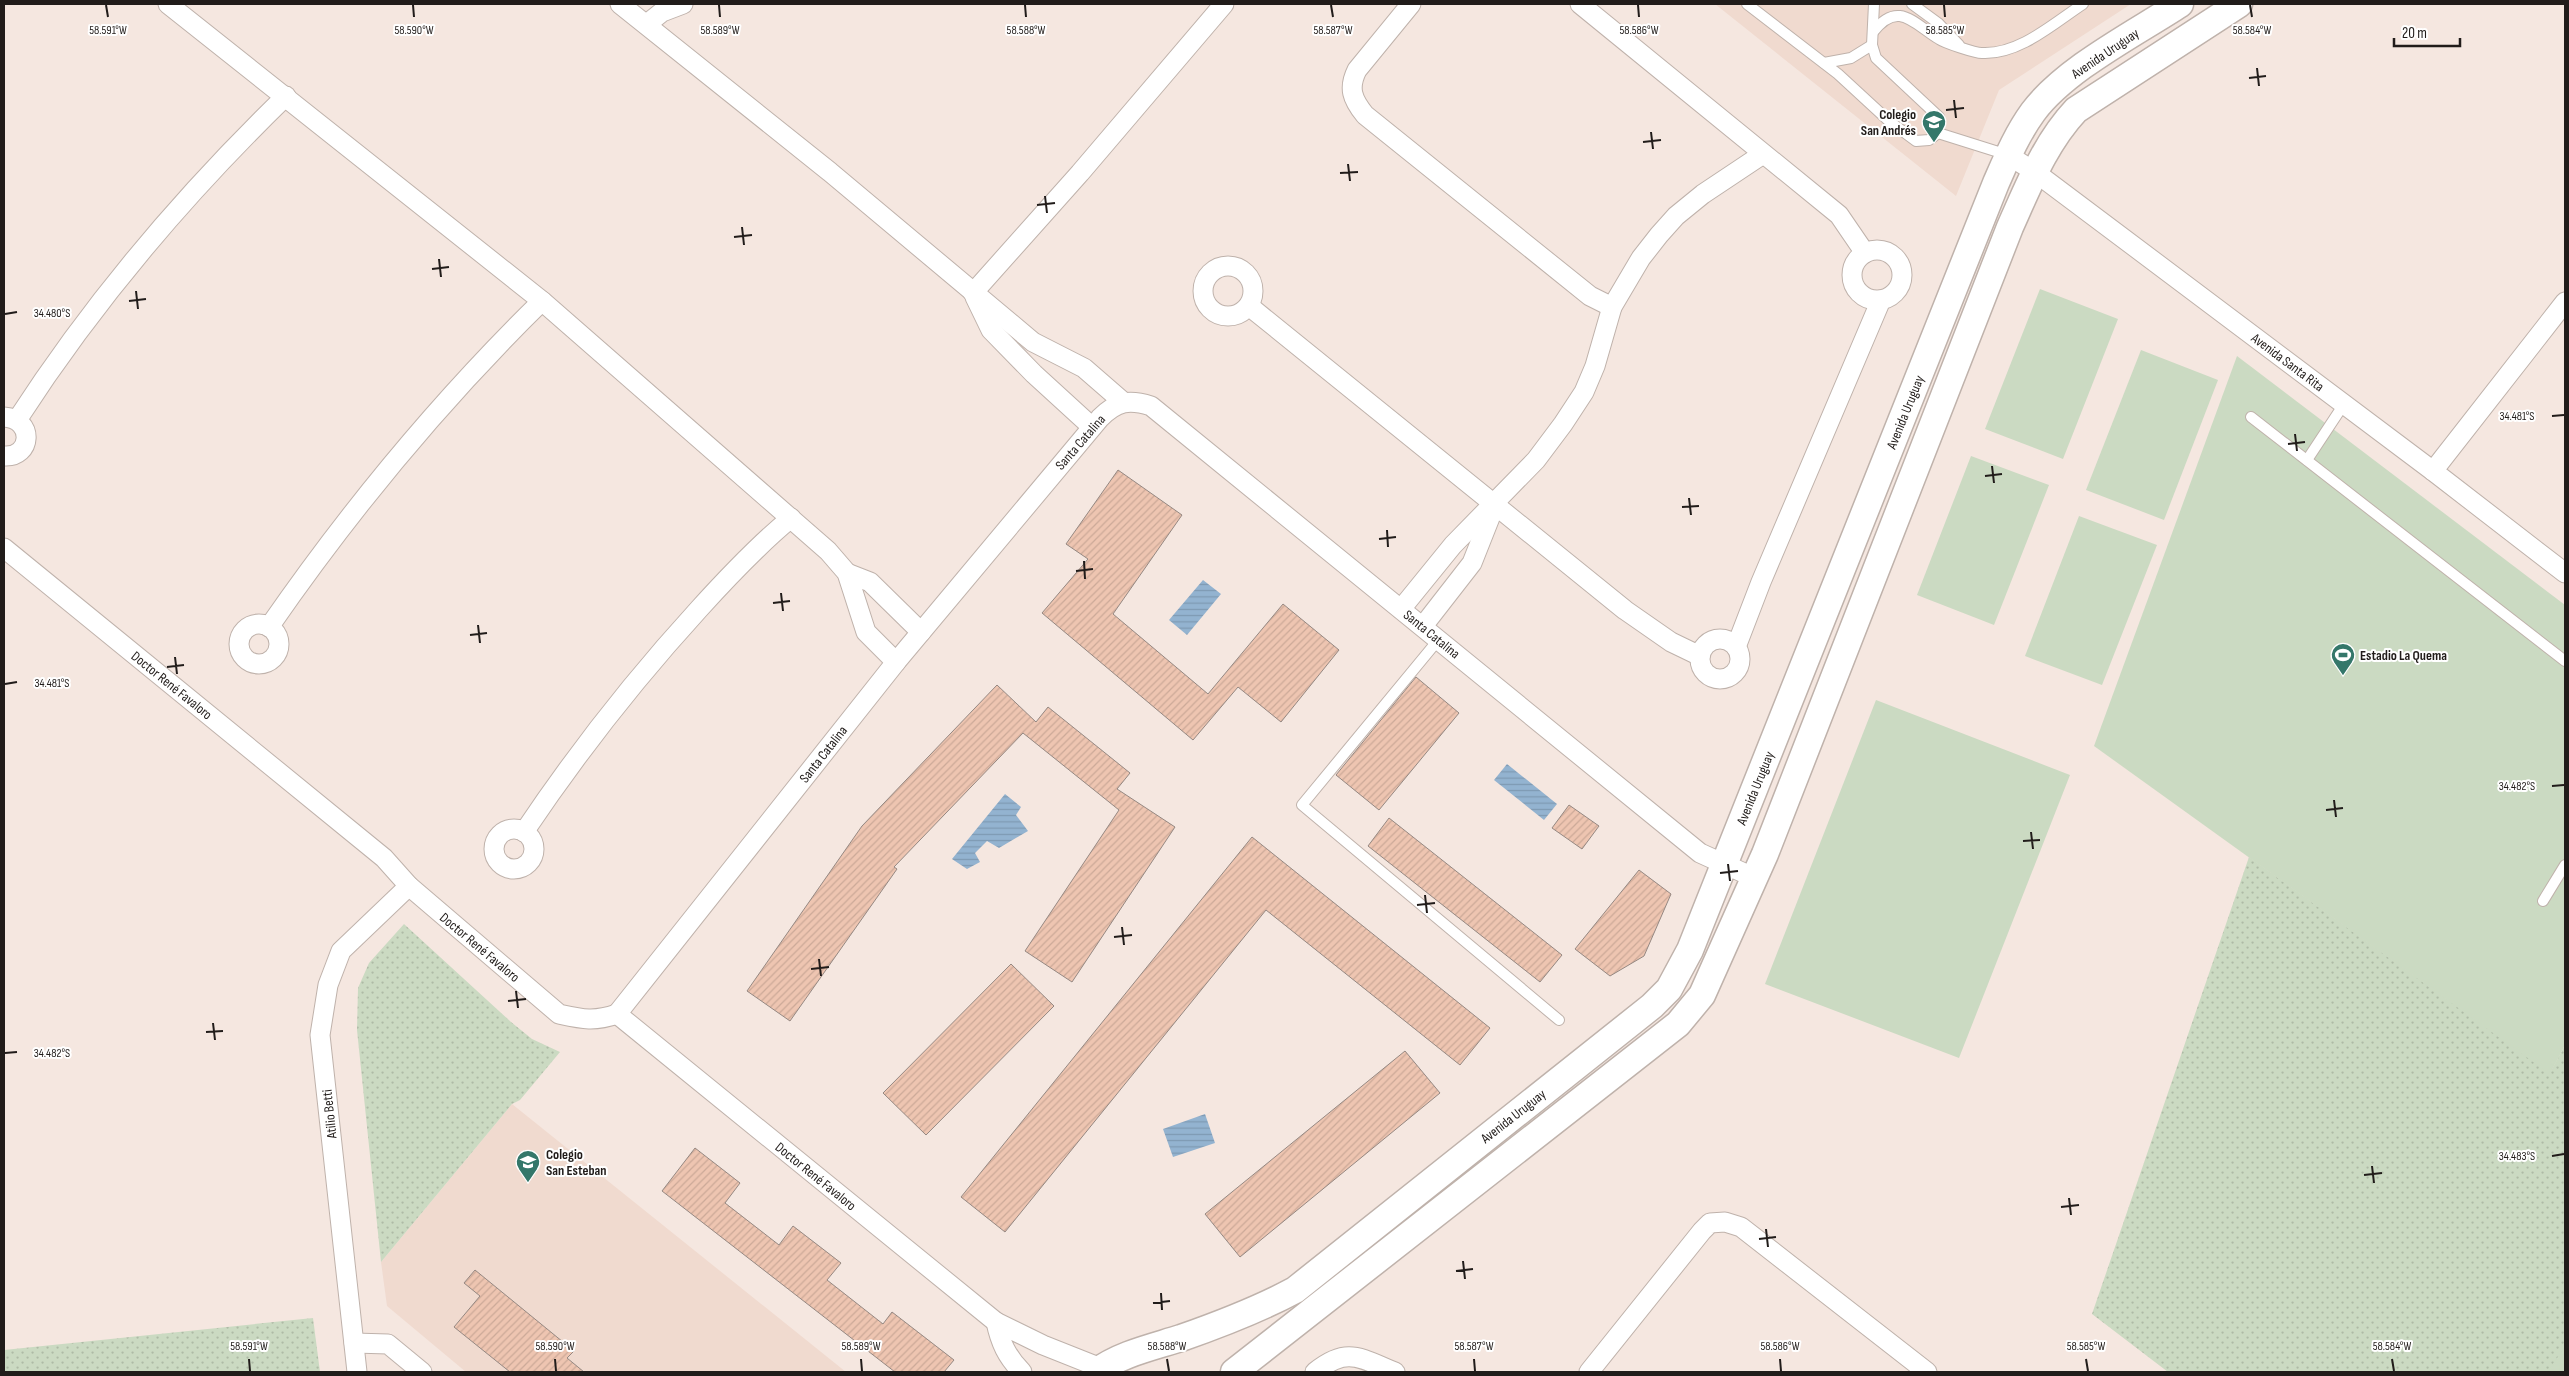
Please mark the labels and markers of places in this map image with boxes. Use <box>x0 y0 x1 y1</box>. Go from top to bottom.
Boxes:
place label: Colegio San Andrés <box>1861 106 1916 139</box>
school or university icon: Colegio San Andrés <box>1921 109 1947 143</box>
sports icon: Estadio La Quema <box>2330 642 2356 676</box>
place label: Estadio La Quema <box>2360 647 2447 664</box>
place label: Colegio San Esteban <box>546 1146 606 1179</box>
school or university icon: Colegio San Esteban <box>515 1149 541 1183</box>

